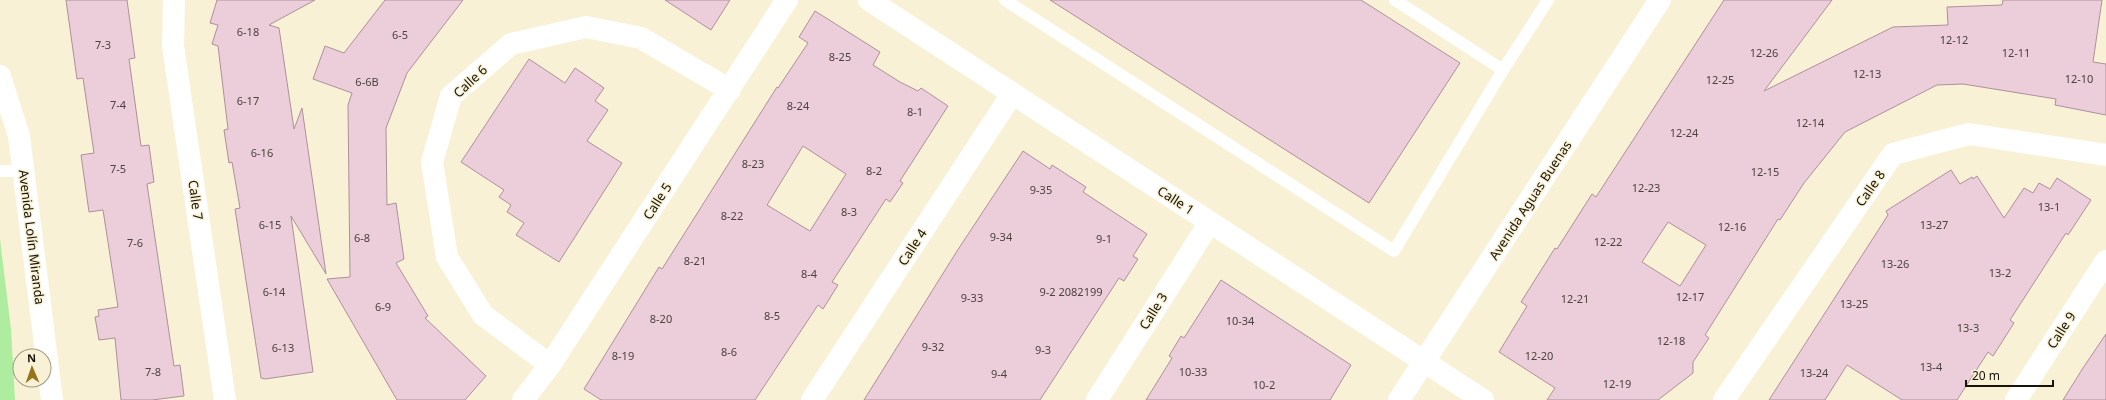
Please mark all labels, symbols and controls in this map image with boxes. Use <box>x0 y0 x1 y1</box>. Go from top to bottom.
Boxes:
house number: 6-18 <box>237 24 259 39</box>
house number: 6-5 <box>392 27 408 42</box>
house number: 12-12 <box>1940 32 1968 47</box>
house number: 7-3 <box>95 37 111 52</box>
house number: 12-26 <box>1750 45 1778 60</box>
house number: 12-11 <box>2002 45 2030 60</box>
house number: 8-25 <box>829 49 851 64</box>
street label: Calle 6 <box>449 61 491 101</box>
house number: 12-13 <box>1853 66 1881 81</box>
house number: 12-10 <box>2065 71 2093 86</box>
house number: 12-25 <box>1706 72 1734 87</box>
house number: 6-6B <box>355 74 379 89</box>
house number: 6-17 <box>237 93 259 108</box>
house number: 7-4 <box>110 97 127 112</box>
house number: 8-24 <box>787 98 810 113</box>
house number: 8-1 <box>907 104 923 119</box>
house number: 12-14 <box>1796 115 1825 130</box>
house number: 12-24 <box>1670 125 1699 140</box>
street label: Avenida Aguas Buenas <box>1485 137 1575 263</box>
house number: 6-16 <box>251 145 273 160</box>
house number: 8-23 <box>742 156 764 171</box>
house number: 7-5 <box>110 161 126 176</box>
house number: 8-2 <box>866 163 882 178</box>
house number: 12-15 <box>1751 164 1779 179</box>
street label: Calle 8 <box>1851 166 1889 210</box>
street label: Avenida Lolín Miranda <box>15 168 49 306</box>
street label: Calle 7 <box>184 179 208 221</box>
street label: Calle 5 <box>638 179 676 223</box>
house number: 12-23 <box>1632 180 1660 195</box>
street label: Calle 1 <box>1154 181 1198 219</box>
house number: 9-35 <box>1030 182 1052 197</box>
house number: 13-1 <box>2038 199 2060 214</box>
house number: 8-3 <box>841 204 857 219</box>
house number: 8-22 <box>721 208 743 223</box>
house number: 6-15 <box>259 217 281 232</box>
house number: 13-27 <box>1920 217 1948 232</box>
house number: 12-16 <box>1718 219 1746 234</box>
street label: Calle 4 <box>893 225 931 269</box>
house number: 9-34 <box>990 229 1013 244</box>
house number: 6-8 <box>354 230 370 245</box>
house number: 9-1 <box>1096 231 1112 246</box>
house number: 12-22 <box>1594 234 1622 249</box>
house number: 7-6 <box>127 235 143 250</box>
house number: 8-21 <box>684 253 706 268</box>
house number: 13-26 <box>1881 256 1909 271</box>
house number: 13-2 <box>1989 265 2011 280</box>
house number: 8-4 <box>801 266 818 281</box>
house number: 6-14 <box>263 284 286 299</box>
house number: 9-2 2082199 <box>1039 284 1103 299</box>
street label: Calle 3 <box>1135 289 1171 333</box>
house number: 12-17 <box>1676 289 1704 304</box>
house number: 9-33 <box>961 290 983 305</box>
house number: 12-21 <box>1561 291 1589 306</box>
house number: 13-25 <box>1840 296 1868 311</box>
house number: 6-9 <box>375 299 391 314</box>
house number: 8-5 <box>764 308 780 323</box>
street label: Calle 9 <box>2042 308 2080 352</box>
house number: 8-20 <box>650 311 672 326</box>
house number: 10-34 <box>1226 313 1255 328</box>
house number: 13-3 <box>1957 320 1979 335</box>
house number: 12-18 <box>1657 333 1685 348</box>
house number: 9-32 <box>922 339 944 354</box>
house number: 6-13 <box>272 340 294 355</box>
house number: 9-3 <box>1035 342 1051 357</box>
house number: 8-6 <box>721 344 737 359</box>
north arrow <box>12 348 52 388</box>
house number: 8-19 <box>612 348 634 363</box>
house number: 12-20 <box>1525 348 1553 363</box>
text: N <box>27 350 36 365</box>
house number: 13-4 <box>1920 359 1943 374</box>
scale bar <box>1966 362 2053 388</box>
house number: 7-8 <box>145 364 161 379</box>
house number: 10-33 <box>1179 364 1207 379</box>
house number: 13-24 <box>1800 365 1829 380</box>
house number: 9-4 <box>991 366 1008 381</box>
text: 20 m <box>1972 367 2000 384</box>
house number: 12-19 <box>1603 376 1631 391</box>
house number: 10-2 <box>1253 377 1275 392</box>

